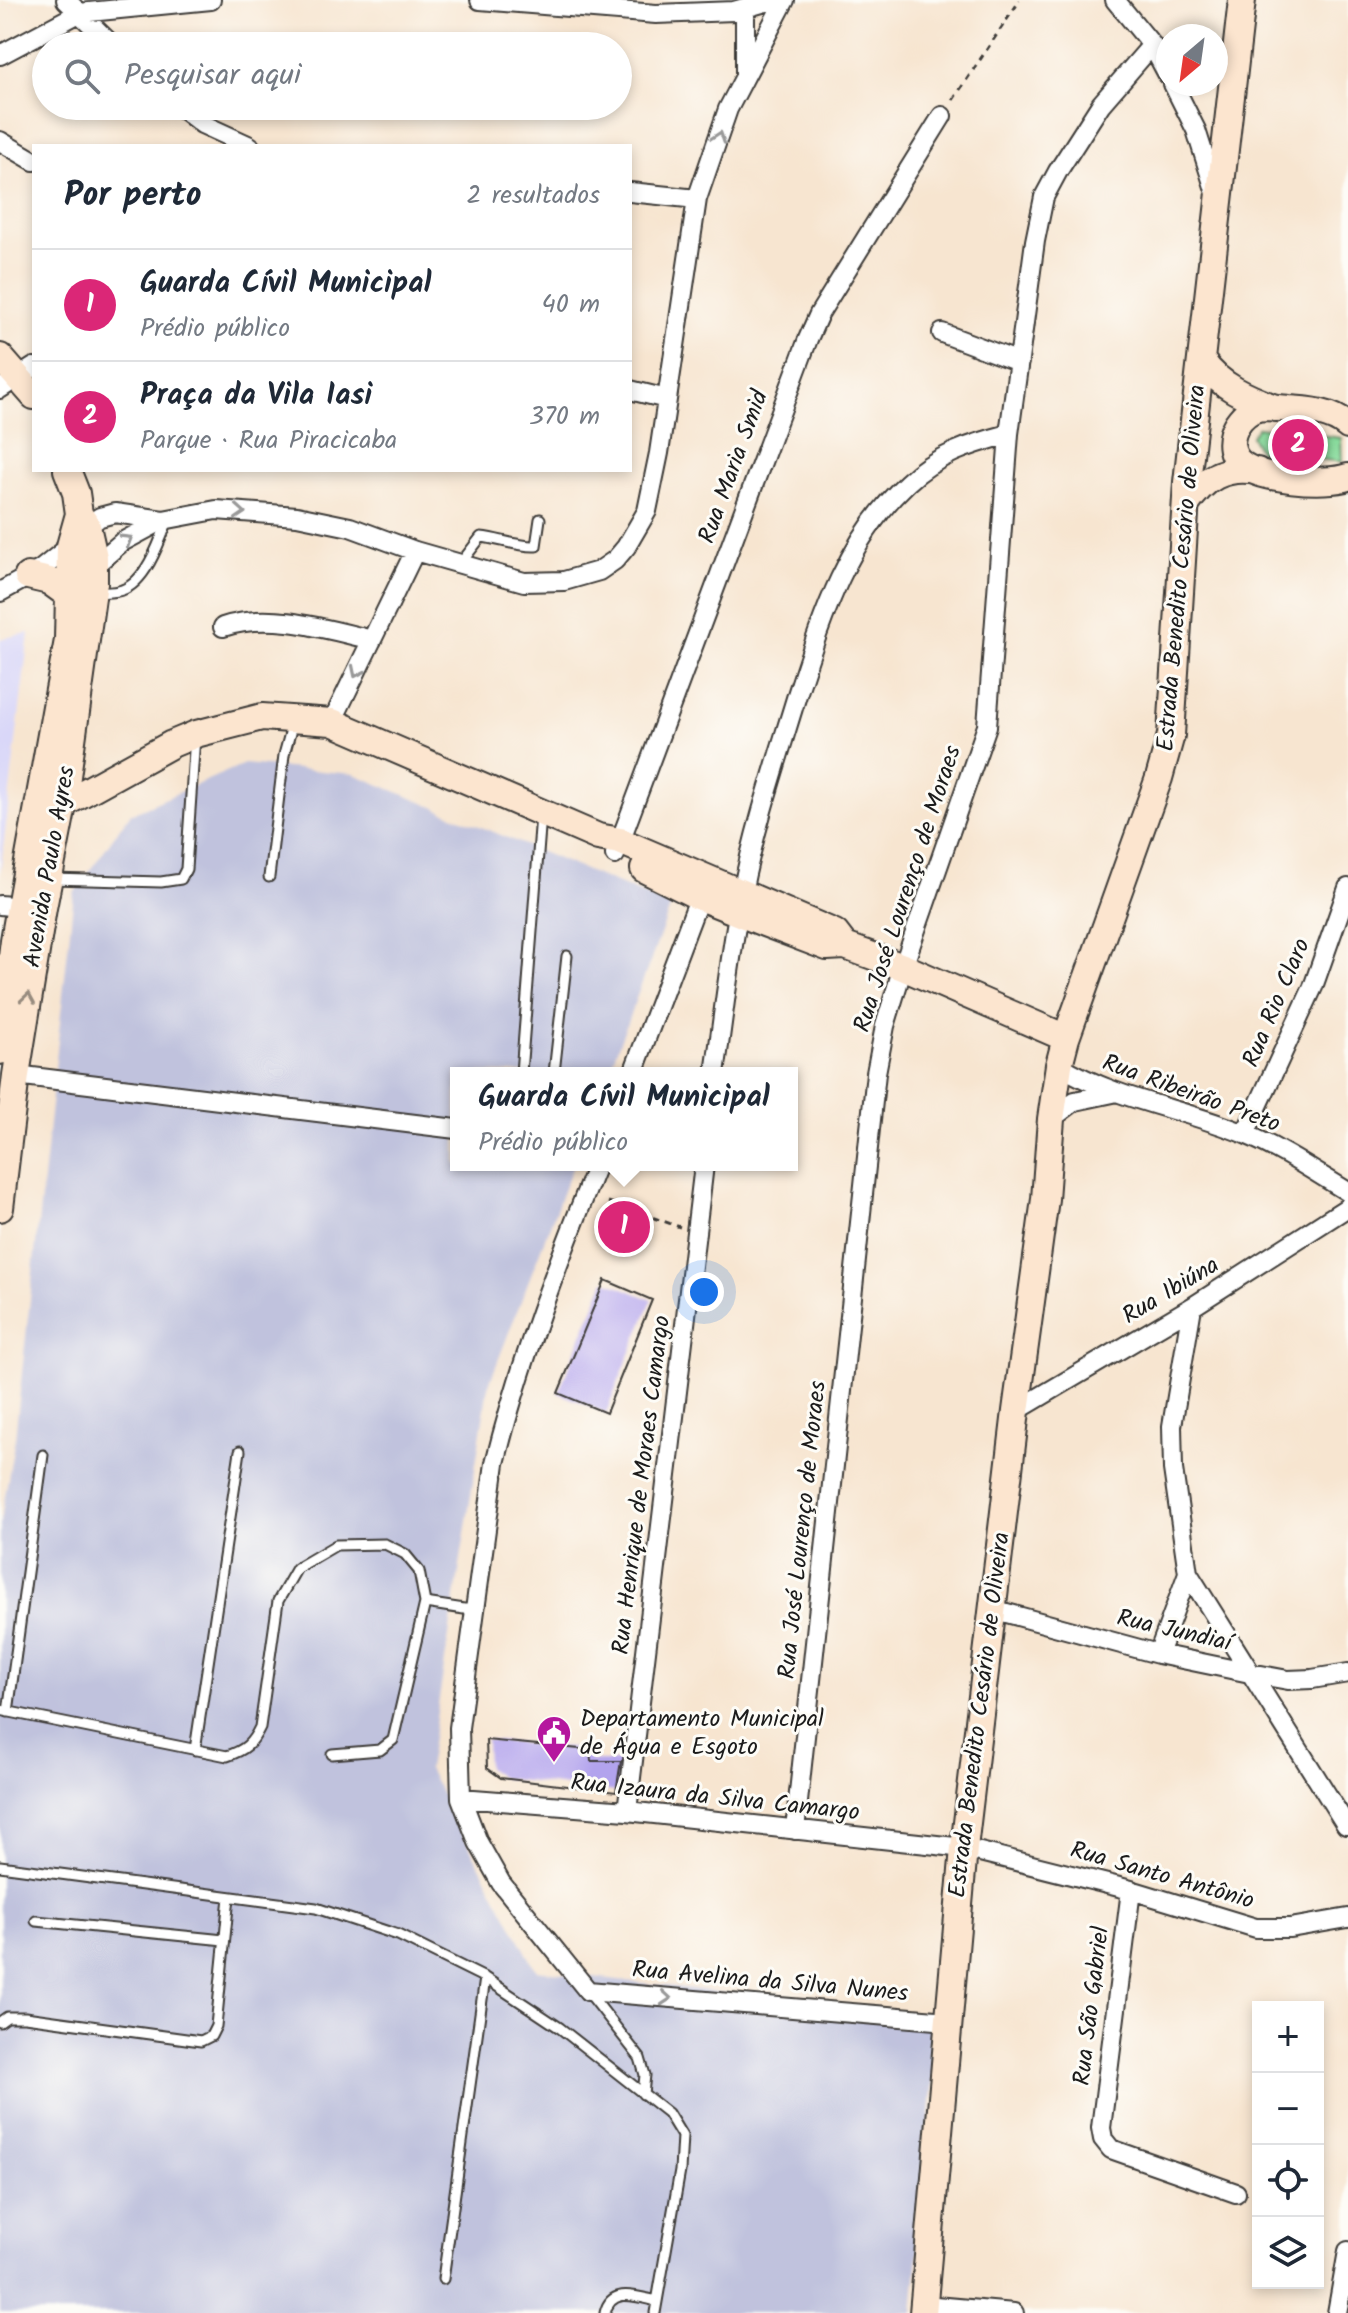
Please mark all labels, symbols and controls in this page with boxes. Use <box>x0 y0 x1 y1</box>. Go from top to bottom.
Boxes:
north arrow <box>1156 24 1228 96</box>
search box <box>32 32 632 120</box>
text: Pesquisar aqui <box>124 52 301 100</box>
icon: search <box>60 54 104 98</box>
one-way arrow <box>709 131 725 145</box>
text: Por perto <box>64 169 202 223</box>
text: 2 resultados <box>466 175 600 217</box>
text: Guarda Cívil Municipal <box>140 260 432 308</box>
text: 1 <box>86 284 94 326</box>
text: 40 m <box>542 284 600 326</box>
text: Prédio público <box>140 308 290 350</box>
text: Praça da Vila Iasi <box>140 372 372 420</box>
street label: Estrada Benedito Cesário de Oliveira <box>1147 383 1217 753</box>
street label: Rua Maria Smid <box>688 384 780 549</box>
text: 2 <box>82 396 98 438</box>
text: 370 m <box>529 396 600 438</box>
pin: 2 <box>1272 415 1324 475</box>
text: Parque · Rua Piracicaba <box>140 420 397 462</box>
one-way arrow <box>234 503 247 520</box>
one-way arrow <box>118 535 132 550</box>
one-way arrow <box>351 664 367 678</box>
street label: Rua José Lourenço de Moraes <box>843 740 973 1038</box>
street label: Avenida Paulo Ayres <box>13 763 87 971</box>
street label: Rua Rio Claro <box>1232 932 1322 1074</box>
one-way arrow <box>19 991 36 1004</box>
street label: Rua Ribeirão Preto <box>1096 1044 1286 1144</box>
popup <box>450 1067 798 1171</box>
text: Guarda Cívil Municipal <box>478 1074 770 1122</box>
text: Prédio público <box>478 1122 628 1164</box>
pin: 1 <box>598 1197 650 1257</box>
street label: Rua Ibiúna <box>1115 1247 1227 1335</box>
your location <box>684 1272 724 1312</box>
street label: Rua Henrique de Moraes Camargo <box>602 1313 682 1657</box>
street label: Rua José Lourenço de Moraes <box>768 1379 838 1681</box>
street label: Estrada Benedito Cesário de Oliveira <box>938 1530 1022 1900</box>
street label: Rua Jundiaí <box>1113 1599 1238 1664</box>
place label: Departamento Municipal de Água e Esgoto <box>580 1700 824 1767</box>
public building icon: Departamento Municipal de Água e Esgoto <box>535 1714 573 1764</box>
street label: Rua Izaura da Silva Camargo <box>569 1763 862 1833</box>
street label: Rua Santo Antônio <box>1065 1831 1259 1921</box>
street label: Rua São Gabriel <box>1063 1924 1121 2088</box>
street label: Rua Avelina da Silva Nunes <box>630 1951 910 2013</box>
one-way arrow <box>660 1989 673 2006</box>
map controls <box>1252 2001 1324 2289</box>
button: + <box>1252 2001 1324 2073</box>
button: − <box>1252 2073 1324 2145</box>
button: locate <box>1252 2145 1324 2217</box>
button: layers <box>1252 2217 1324 2289</box>

